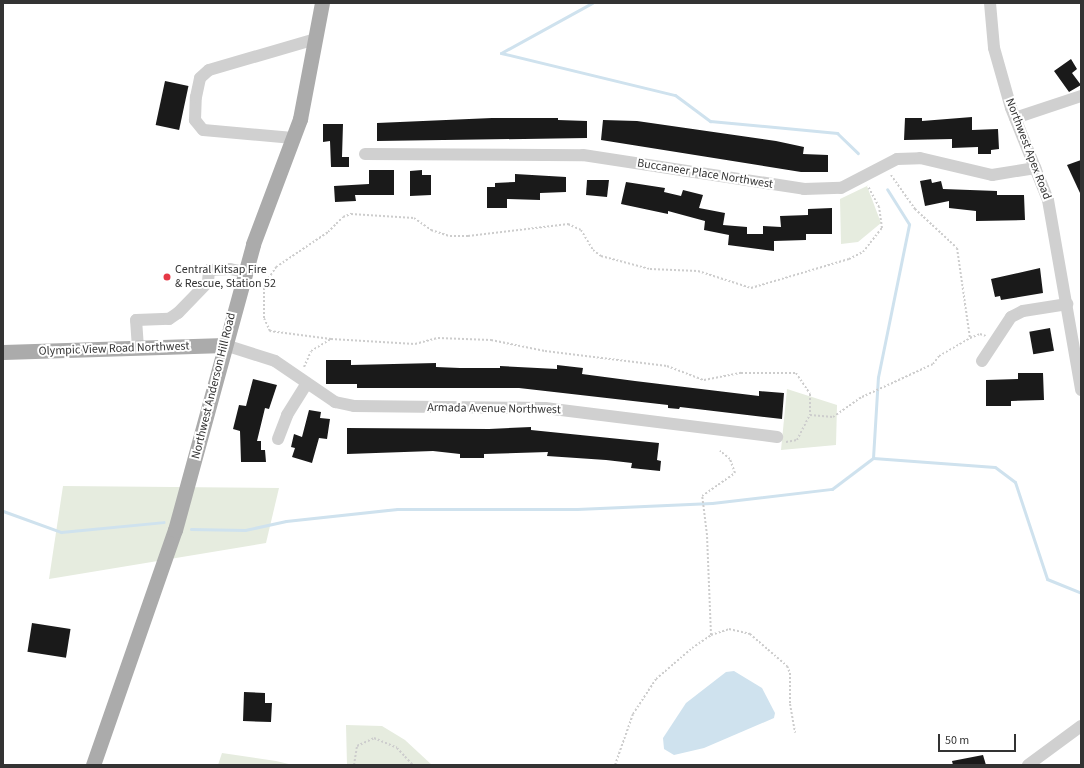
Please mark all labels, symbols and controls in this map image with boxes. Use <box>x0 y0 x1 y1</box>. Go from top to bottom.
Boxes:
street label: Northwest Apex Road <box>1002 96 1054 202</box>
street label: Buccaneer Place Northwest <box>636 156 774 192</box>
place label: Central Kitsap Fire & Rescue, Station 52 <box>175 263 276 291</box>
marker: Central Kitsap Fire & Rescue, Station 52 <box>162 272 172 282</box>
street label: Northwest Anderson Hill Road <box>189 311 239 461</box>
street label: Olympic View Road Northwest <box>38 339 190 359</box>
street label: Armada Avenue Northwest <box>427 401 561 417</box>
scale bar <box>940 726 1018 752</box>
text: 50 m <box>945 732 969 749</box>

